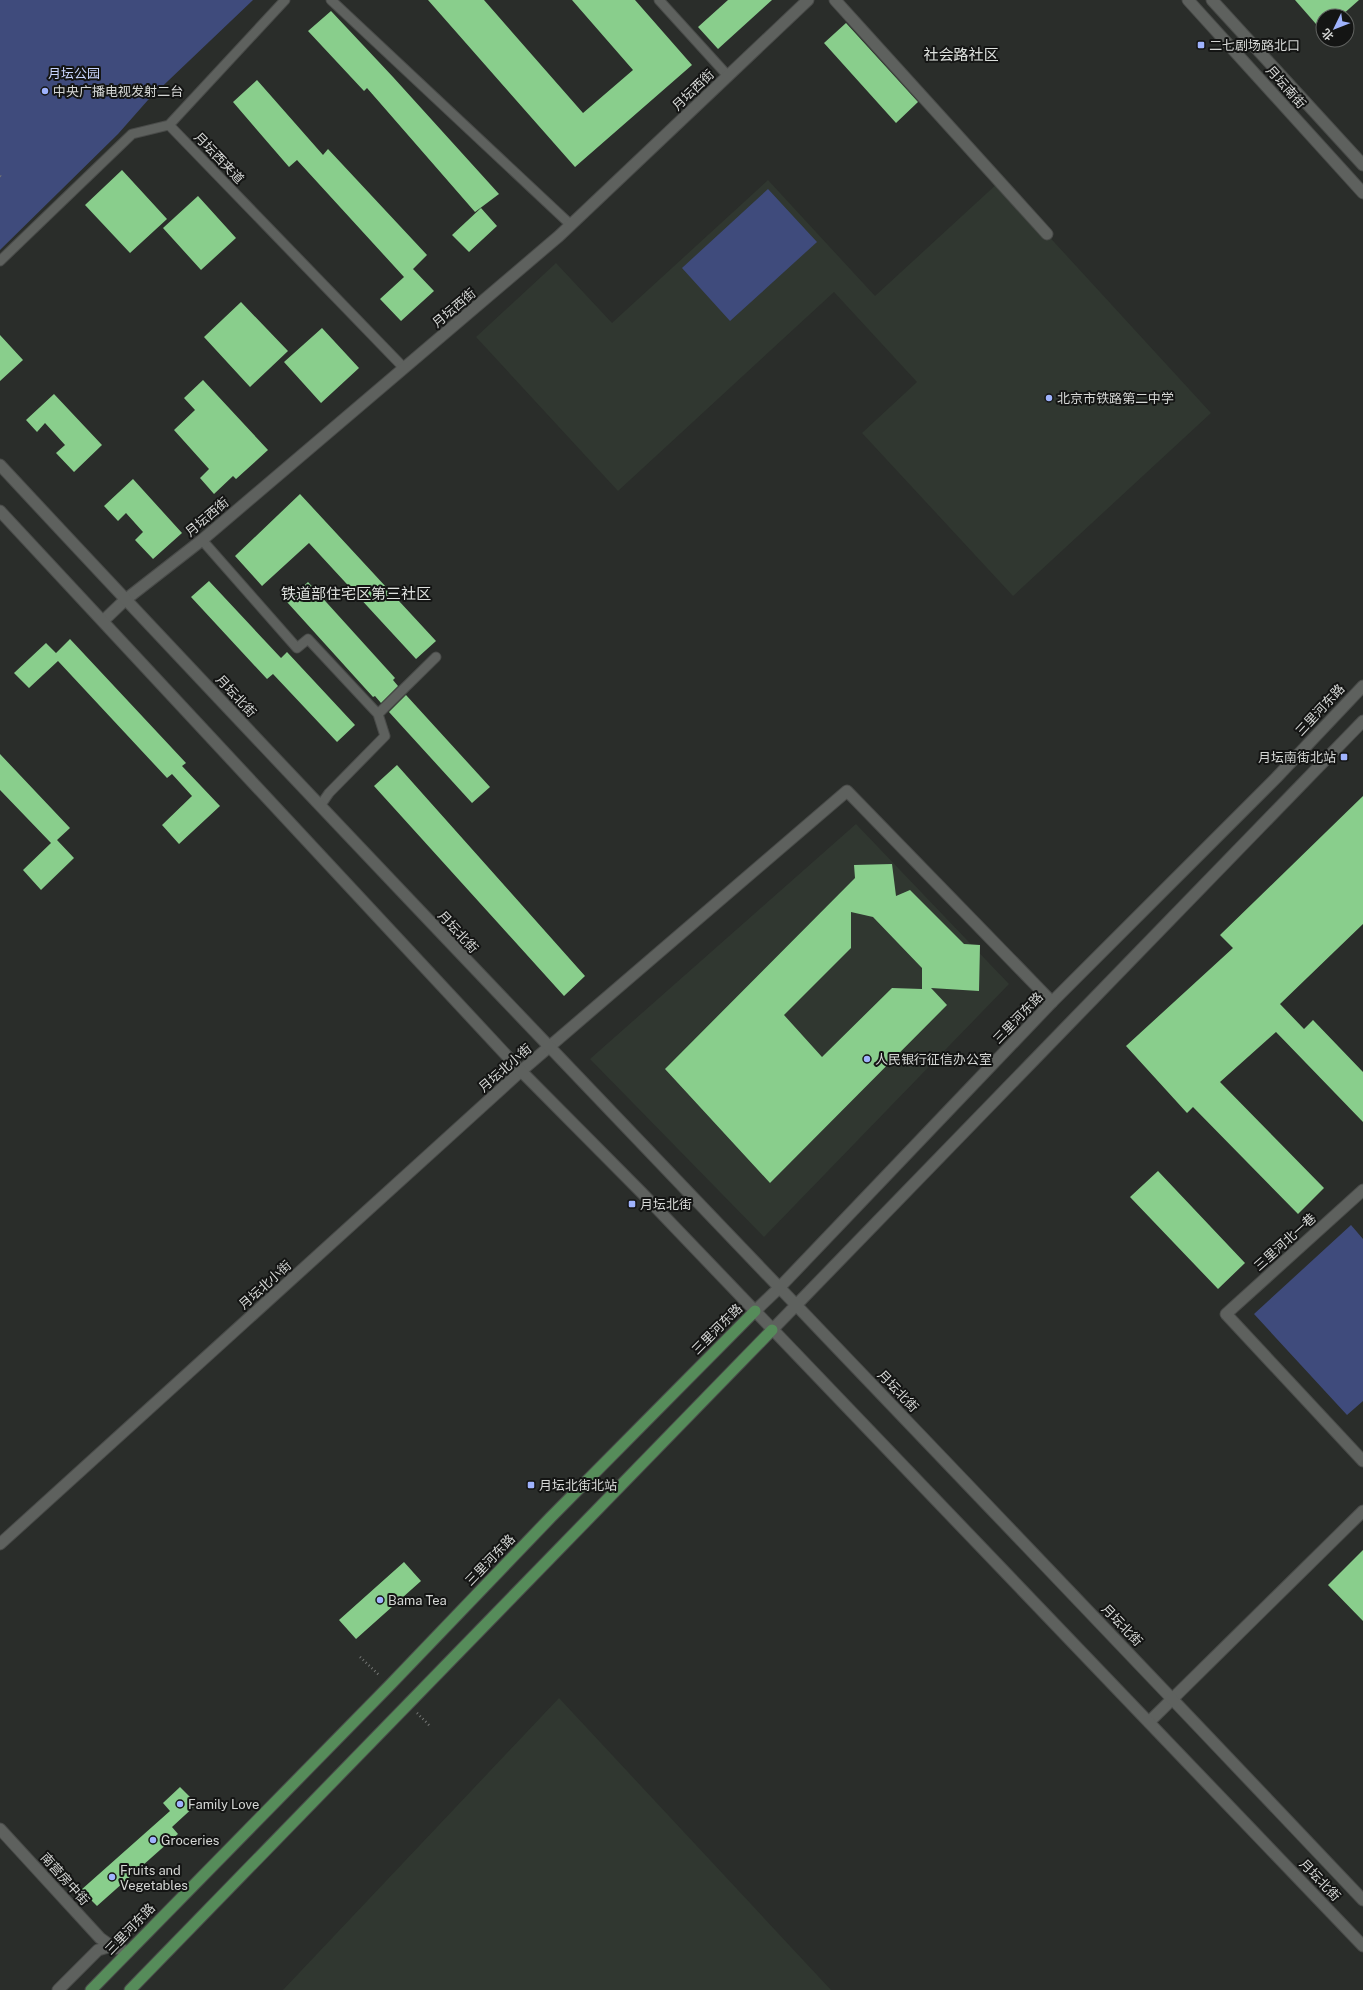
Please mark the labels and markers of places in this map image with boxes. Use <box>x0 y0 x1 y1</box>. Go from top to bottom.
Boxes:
place label: 二七剧场路北口 <box>1209 38 1300 53</box>
marker: 二七剧场路北口 <box>1196 40 1206 50</box>
place label: 中央广播电视发射二台 <box>53 84 183 99</box>
marker: 中央广播电视发射二台 <box>40 86 50 96</box>
place label: 北京市铁路第二中学 <box>1057 391 1174 406</box>
marker: 北京市铁路第二中学 <box>1044 393 1054 403</box>
place label: 月坛南街北站 <box>1258 750 1336 765</box>
marker: 月坛南街北站 <box>1339 752 1349 762</box>
place label: 人民银行征信办公室 <box>875 1052 992 1067</box>
marker: 人民银行征信办公室 <box>862 1054 872 1064</box>
place label: 月坛北街 <box>640 1197 692 1212</box>
marker: 月坛北街 <box>627 1199 637 1209</box>
place label: 月坛北街北站 <box>539 1478 617 1493</box>
marker: 月坛北街北站 <box>526 1480 536 1490</box>
place label: Bama Tea <box>388 1593 447 1608</box>
marker: Bama Tea <box>375 1595 385 1605</box>
place label: Family Love <box>188 1797 259 1812</box>
marker: Family Love <box>175 1799 185 1809</box>
place label: Groceries <box>161 1833 219 1848</box>
marker: Groceries <box>148 1835 158 1845</box>
place label: Fruits and Vegetables <box>120 1863 188 1893</box>
marker: Fruits and Vegetables <box>107 1872 117 1882</box>

